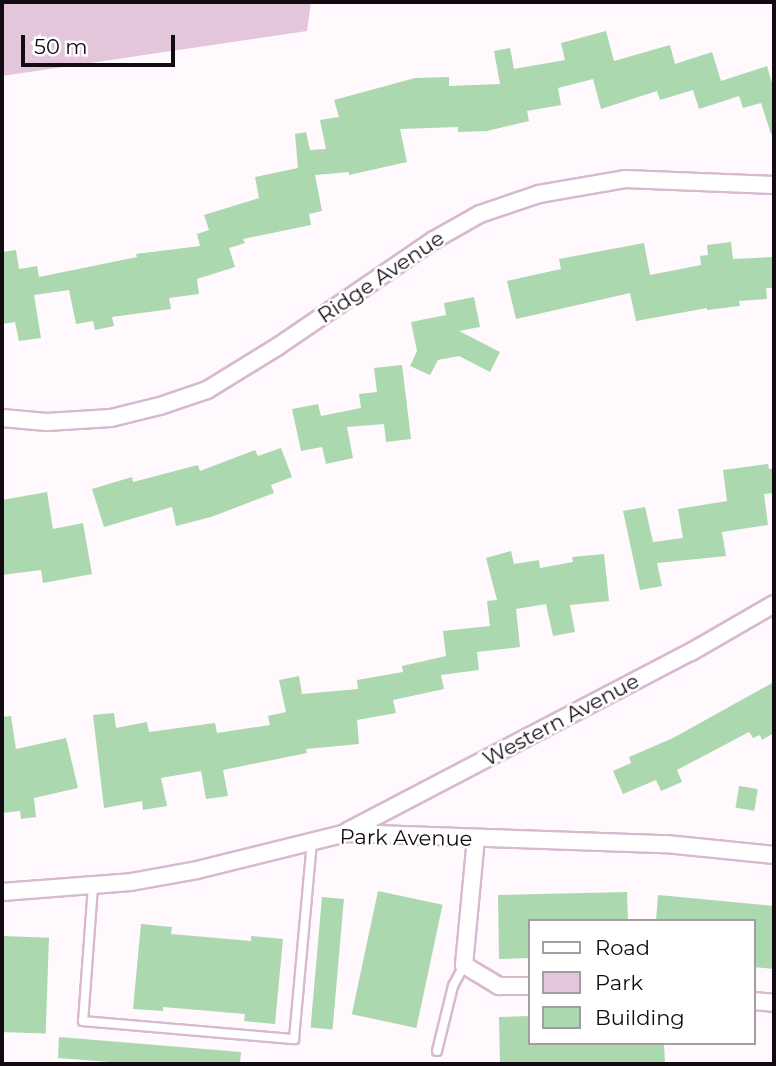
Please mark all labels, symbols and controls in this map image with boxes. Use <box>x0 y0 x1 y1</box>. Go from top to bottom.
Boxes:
scale bar <box>24 21 178 65</box>
text: 50 m <box>34 34 88 59</box>
street label: Ridge Avenue <box>313 225 449 329</box>
street label: Western Avenue <box>479 668 643 772</box>
street label: Park Avenue <box>339 824 473 852</box>
legend <box>528 919 755 1045</box>
text: Road <box>595 935 650 960</box>
text: Park <box>595 970 643 995</box>
text: Building <box>595 1005 685 1030</box>

